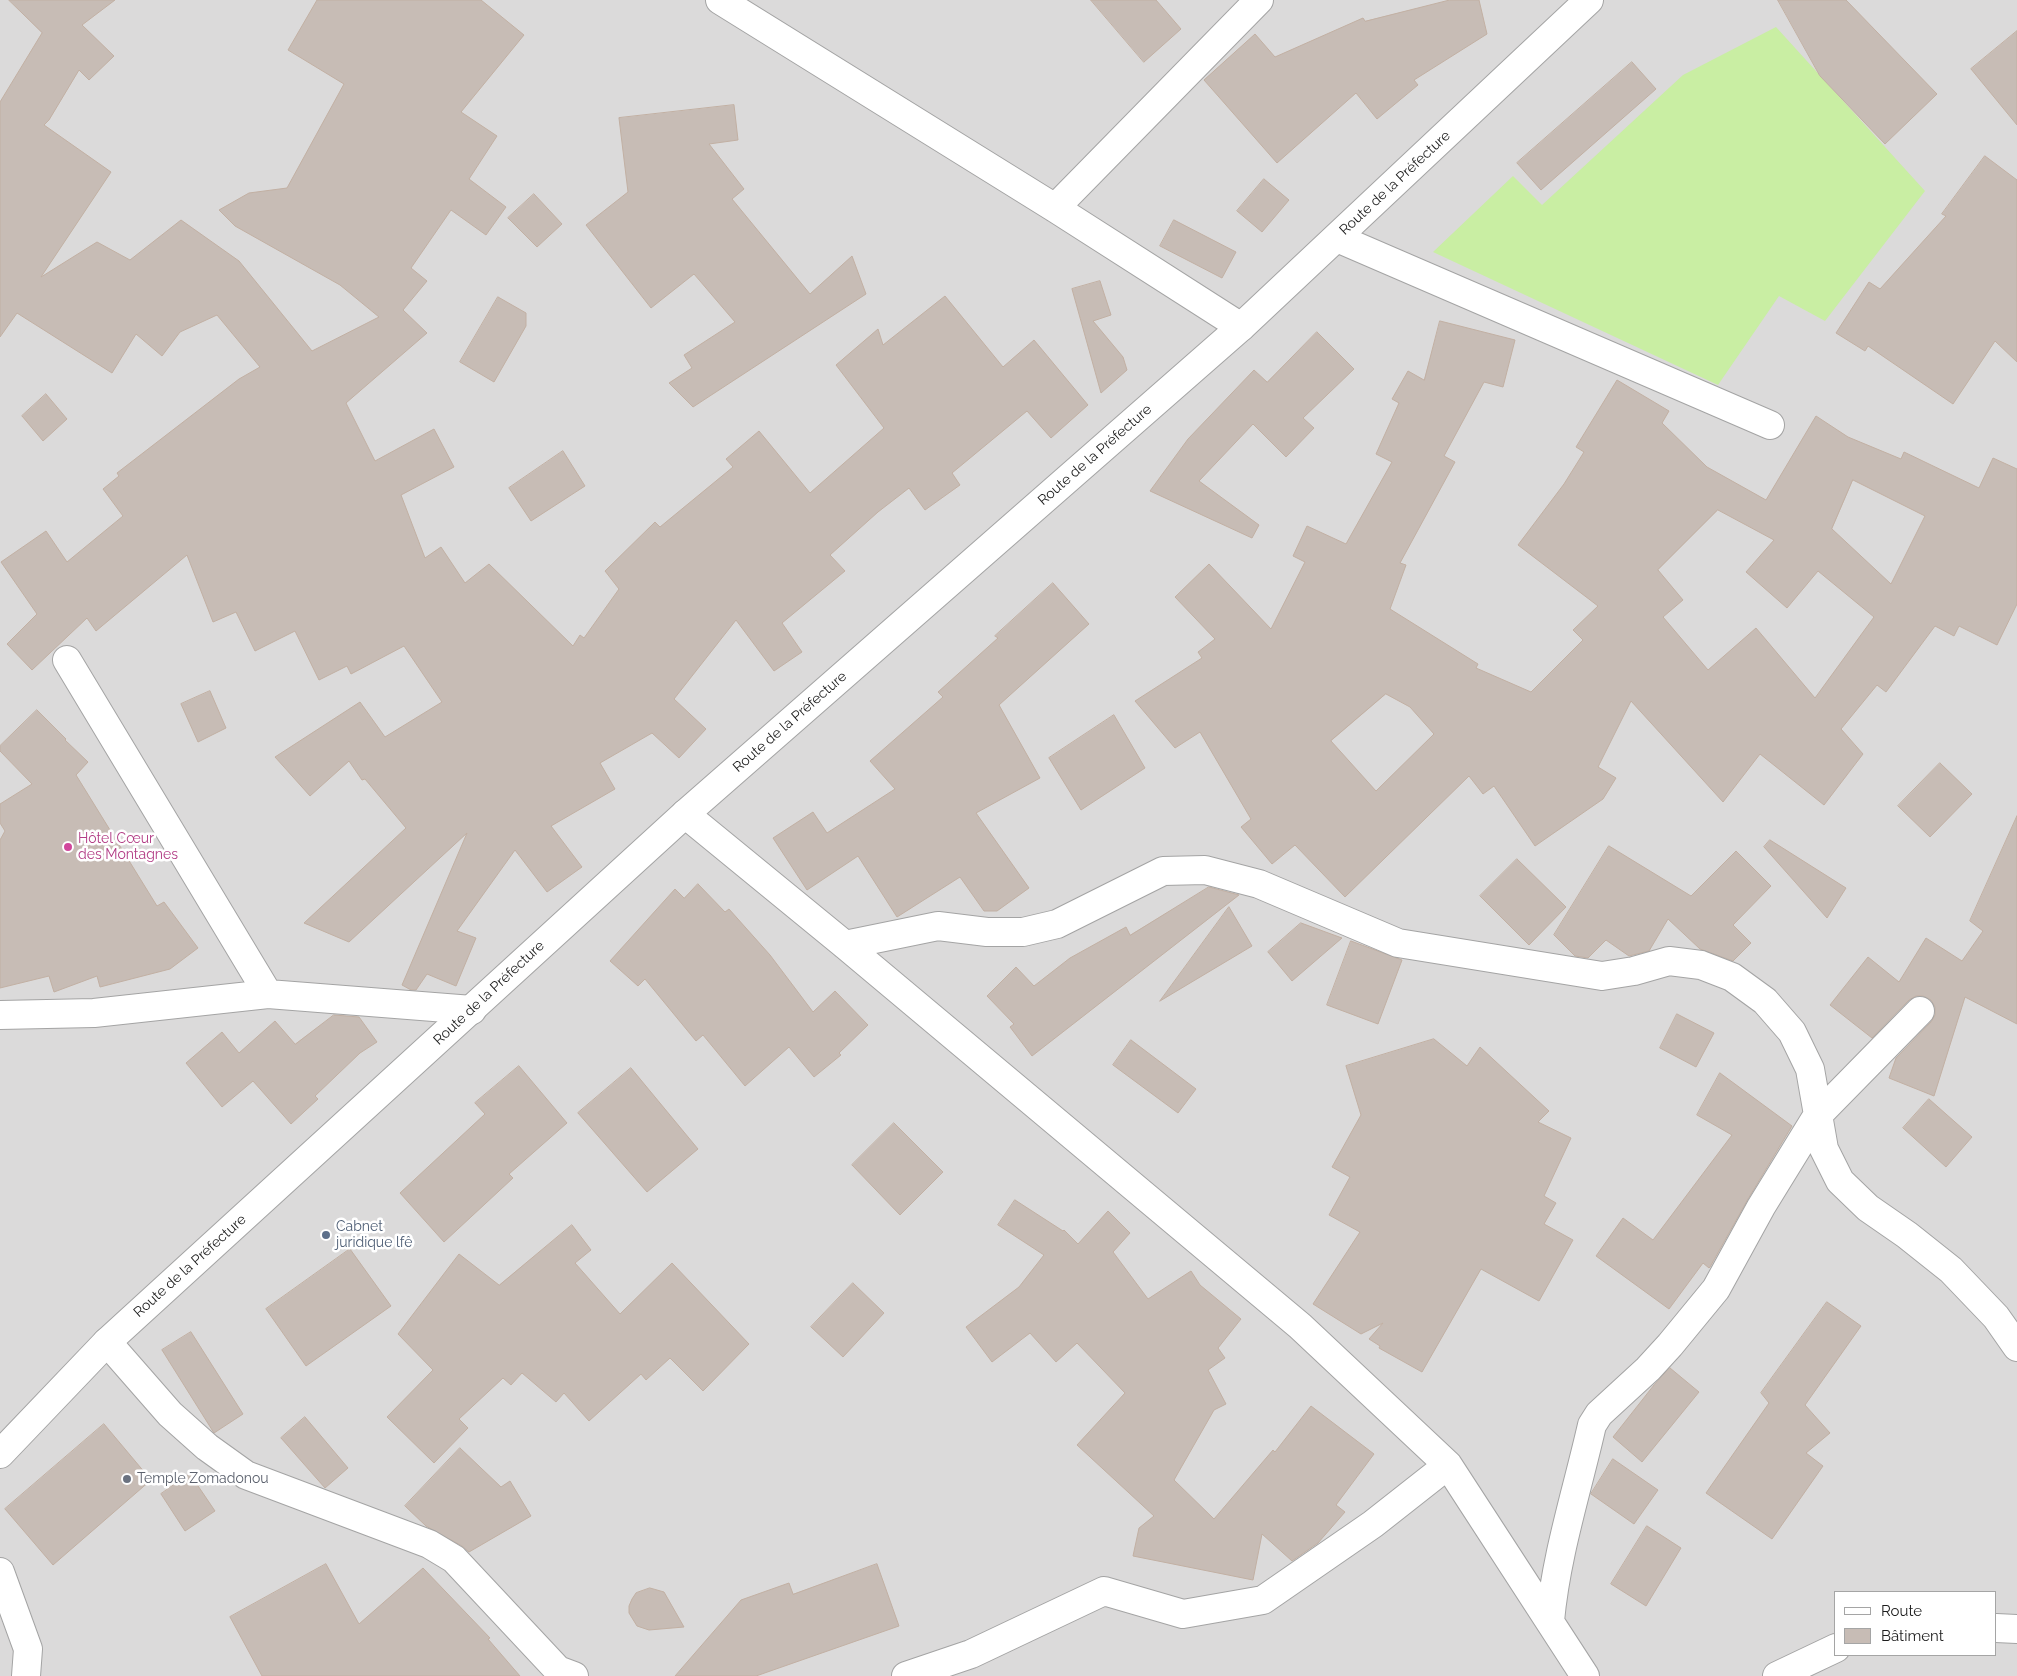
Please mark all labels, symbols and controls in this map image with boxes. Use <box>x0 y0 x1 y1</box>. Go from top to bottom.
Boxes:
street label: Route de la Préfecture <box>1336 127 1454 239</box>
street label: Route de la Préfecture <box>1035 401 1155 509</box>
street label: Route de la Préfecture <box>730 668 850 776</box>
place label: Hôtel Cœur des Montagnes <box>78 831 178 864</box>
marker: Hôtel Cœur des Montagnes <box>62 841 74 853</box>
street label: Route de la Préfecture <box>430 937 548 1049</box>
street label: Route de la Préfecture <box>130 1211 250 1321</box>
place label: Cabnet juridique lfê <box>336 1219 412 1252</box>
marker: Cabnet juridique lfê <box>320 1229 332 1241</box>
place label: Temple Zomadonou <box>137 1471 269 1487</box>
marker: Temple Zomadonou <box>121 1473 133 1485</box>
legend <box>1834 1591 1997 1656</box>
text: Route <box>1881 1602 1922 1620</box>
text: Bâtiment <box>1881 1627 1944 1645</box>

